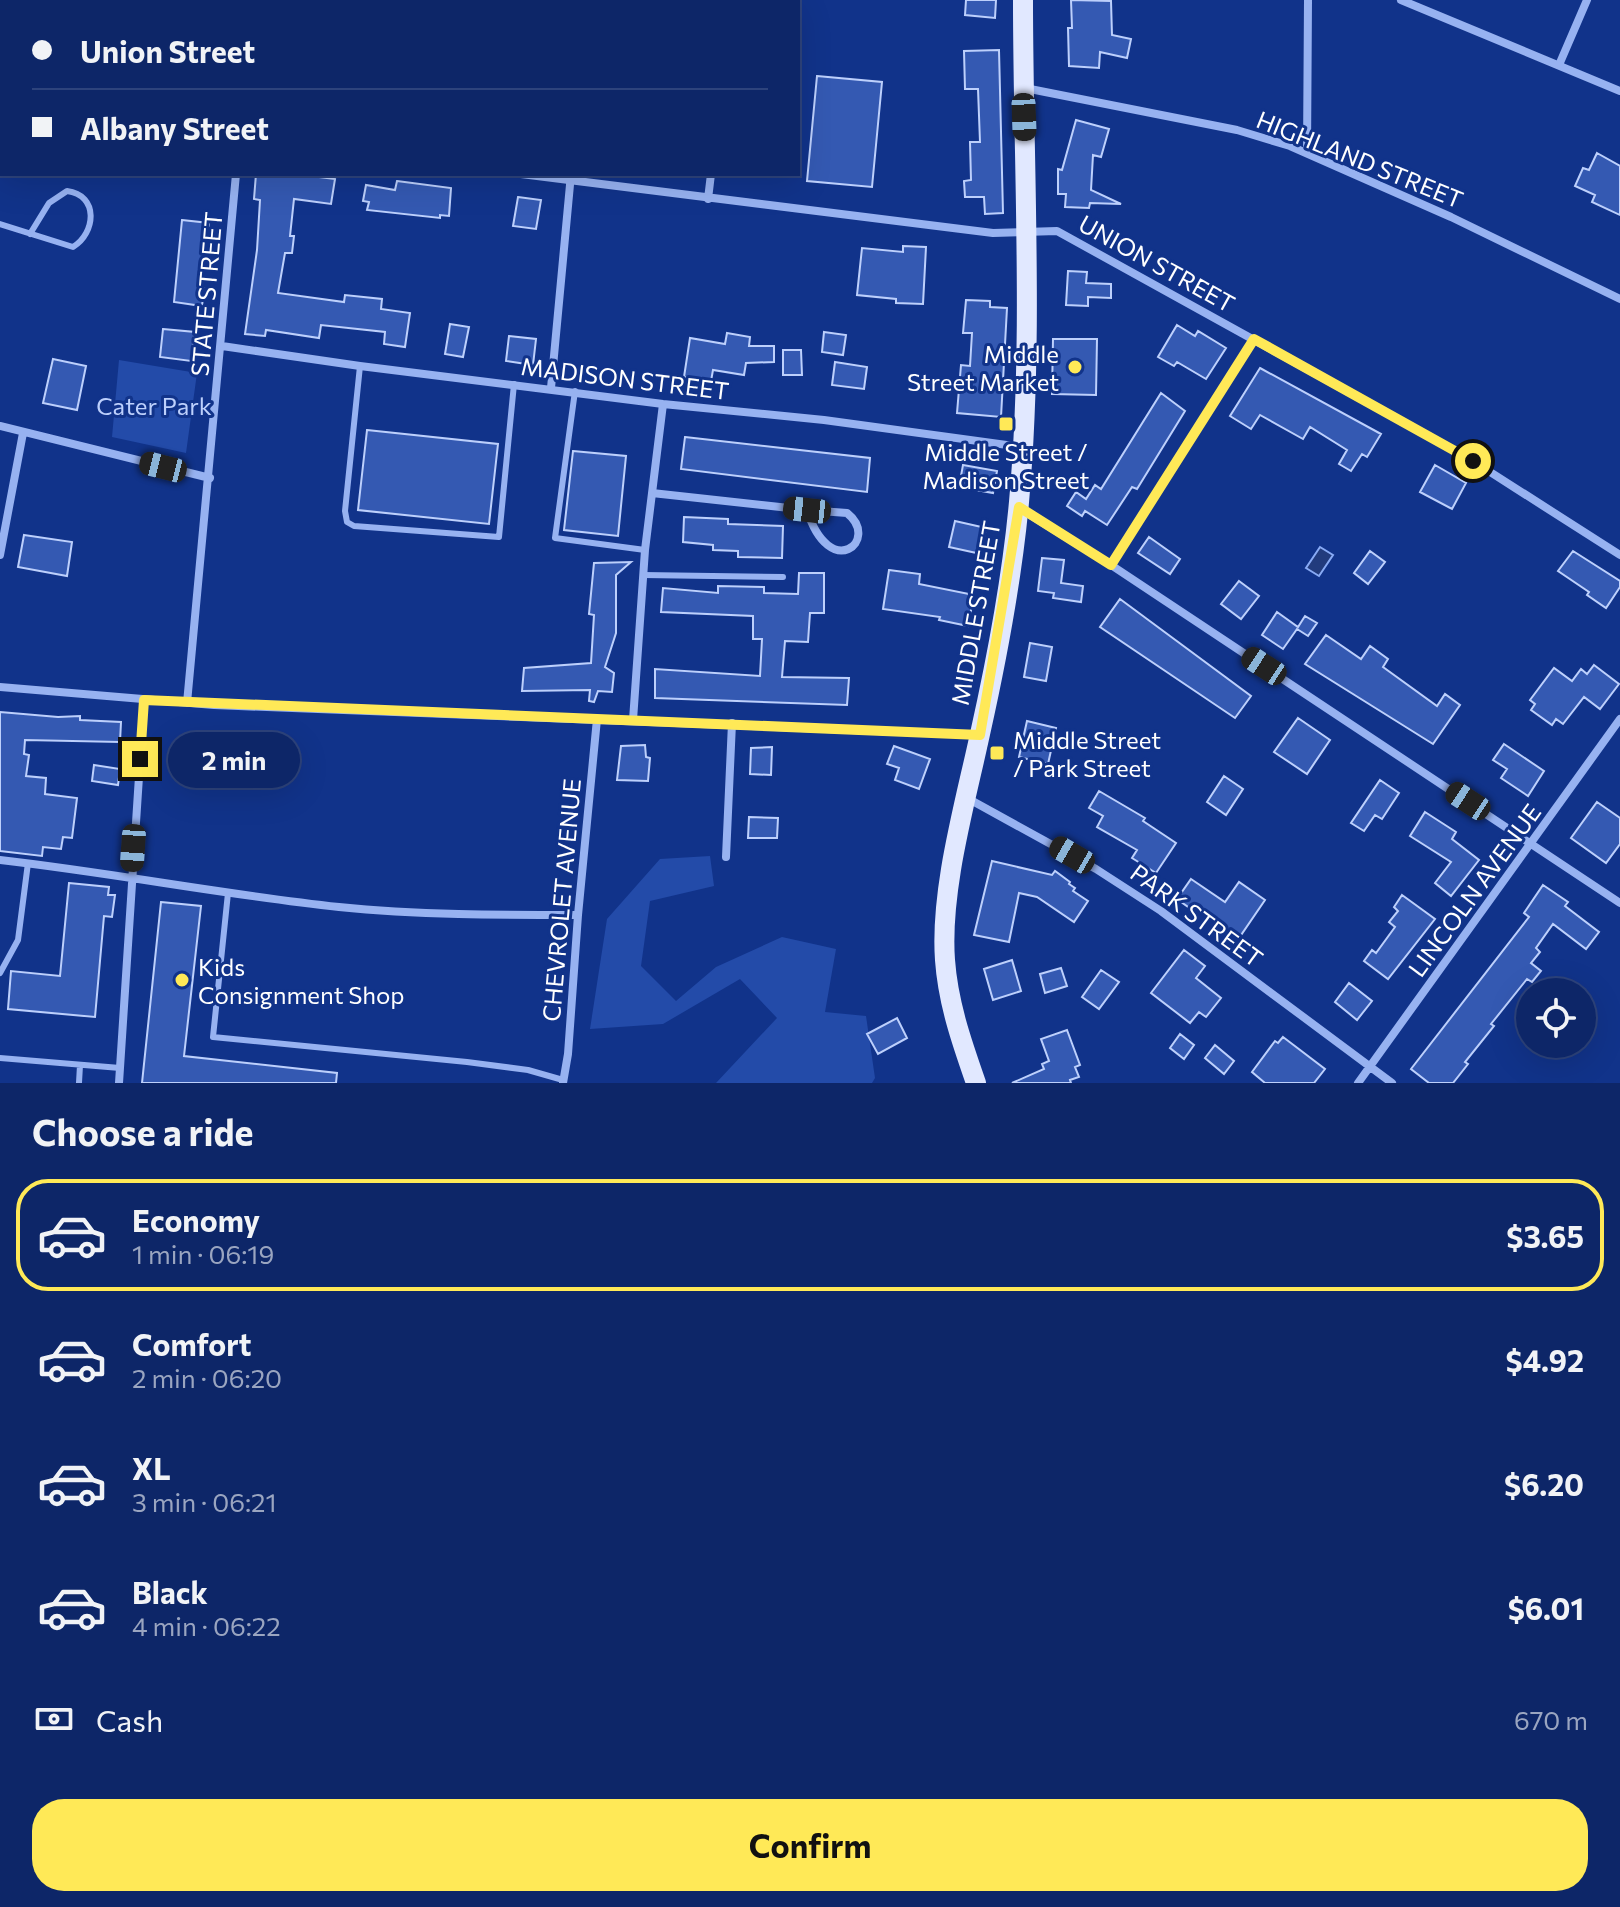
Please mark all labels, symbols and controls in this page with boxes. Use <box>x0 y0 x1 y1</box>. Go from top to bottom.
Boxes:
text: Union Street <box>80 32 255 69</box>
car <box>1011 93 1037 141</box>
street label: HIGHLAND STREET <box>1253 104 1467 214</box>
text: Albany Street <box>80 109 269 146</box>
street label: UNION STREET <box>1074 208 1240 318</box>
street label: STATE STREET <box>184 211 228 377</box>
place label: Middle Street Market <box>907 339 1059 396</box>
street label: MADISON STREET <box>519 351 731 405</box>
marker: Middle Street Market <box>1066 358 1084 376</box>
park label: Cater Park <box>96 391 212 420</box>
marker: Middle Street / Madison Street <box>997 415 1015 433</box>
place label: Middle Street / Madison Street <box>923 437 1090 494</box>
route start <box>1455 443 1491 479</box>
car <box>137 450 189 484</box>
car <box>782 496 832 524</box>
street label: MIDDLE STREET <box>945 519 1005 707</box>
car <box>1237 643 1291 689</box>
place label: Middle Street / Park Street <box>1013 725 1161 782</box>
callout: 2 min <box>168 731 300 787</box>
route end <box>122 741 158 777</box>
text: 2 min <box>202 744 266 775</box>
marker: Middle Street / Park Street <box>988 744 1006 762</box>
street label: CHEVROLET AVENUE <box>536 777 586 1023</box>
car <box>1441 778 1495 824</box>
street label: LINCOLN AVENUE <box>1402 798 1546 982</box>
car <box>119 823 147 873</box>
car <box>1045 833 1099 877</box>
street label: PARK STREET <box>1125 857 1269 973</box>
place label: Kids Consignment Shop <box>198 952 405 1009</box>
marker: Kids Consignment Shop <box>173 971 191 989</box>
map controls <box>1516 978 1596 1058</box>
button: locate <box>1516 978 1596 1058</box>
text: Choose a ride <box>32 1109 253 1153</box>
icon: car <box>36 1199 108 1271</box>
text: Economy <box>132 1201 260 1238</box>
text: $3.65 <box>1506 1217 1584 1254</box>
text: 1 min · 06:19 <box>132 1238 274 1269</box>
icon: car <box>36 1323 108 1395</box>
text: Comfort <box>132 1325 251 1362</box>
text: $4.92 <box>1506 1341 1584 1378</box>
text: 2 min · 06:20 <box>132 1362 282 1393</box>
icon: car <box>36 1447 108 1519</box>
text: XL <box>132 1449 171 1486</box>
text: $6.20 <box>1504 1465 1584 1502</box>
text: 3 min · 06:21 <box>132 1486 277 1517</box>
icon: car <box>36 1571 108 1643</box>
text: Black <box>132 1573 208 1610</box>
text: $6.01 <box>1508 1589 1584 1626</box>
text: 4 min · 06:22 <box>132 1610 281 1641</box>
icon: cash <box>32 1697 76 1741</box>
text: Cash <box>96 1701 163 1738</box>
text: 670 m <box>1514 1704 1588 1735</box>
button: Confirm <box>32 1799 1588 1891</box>

